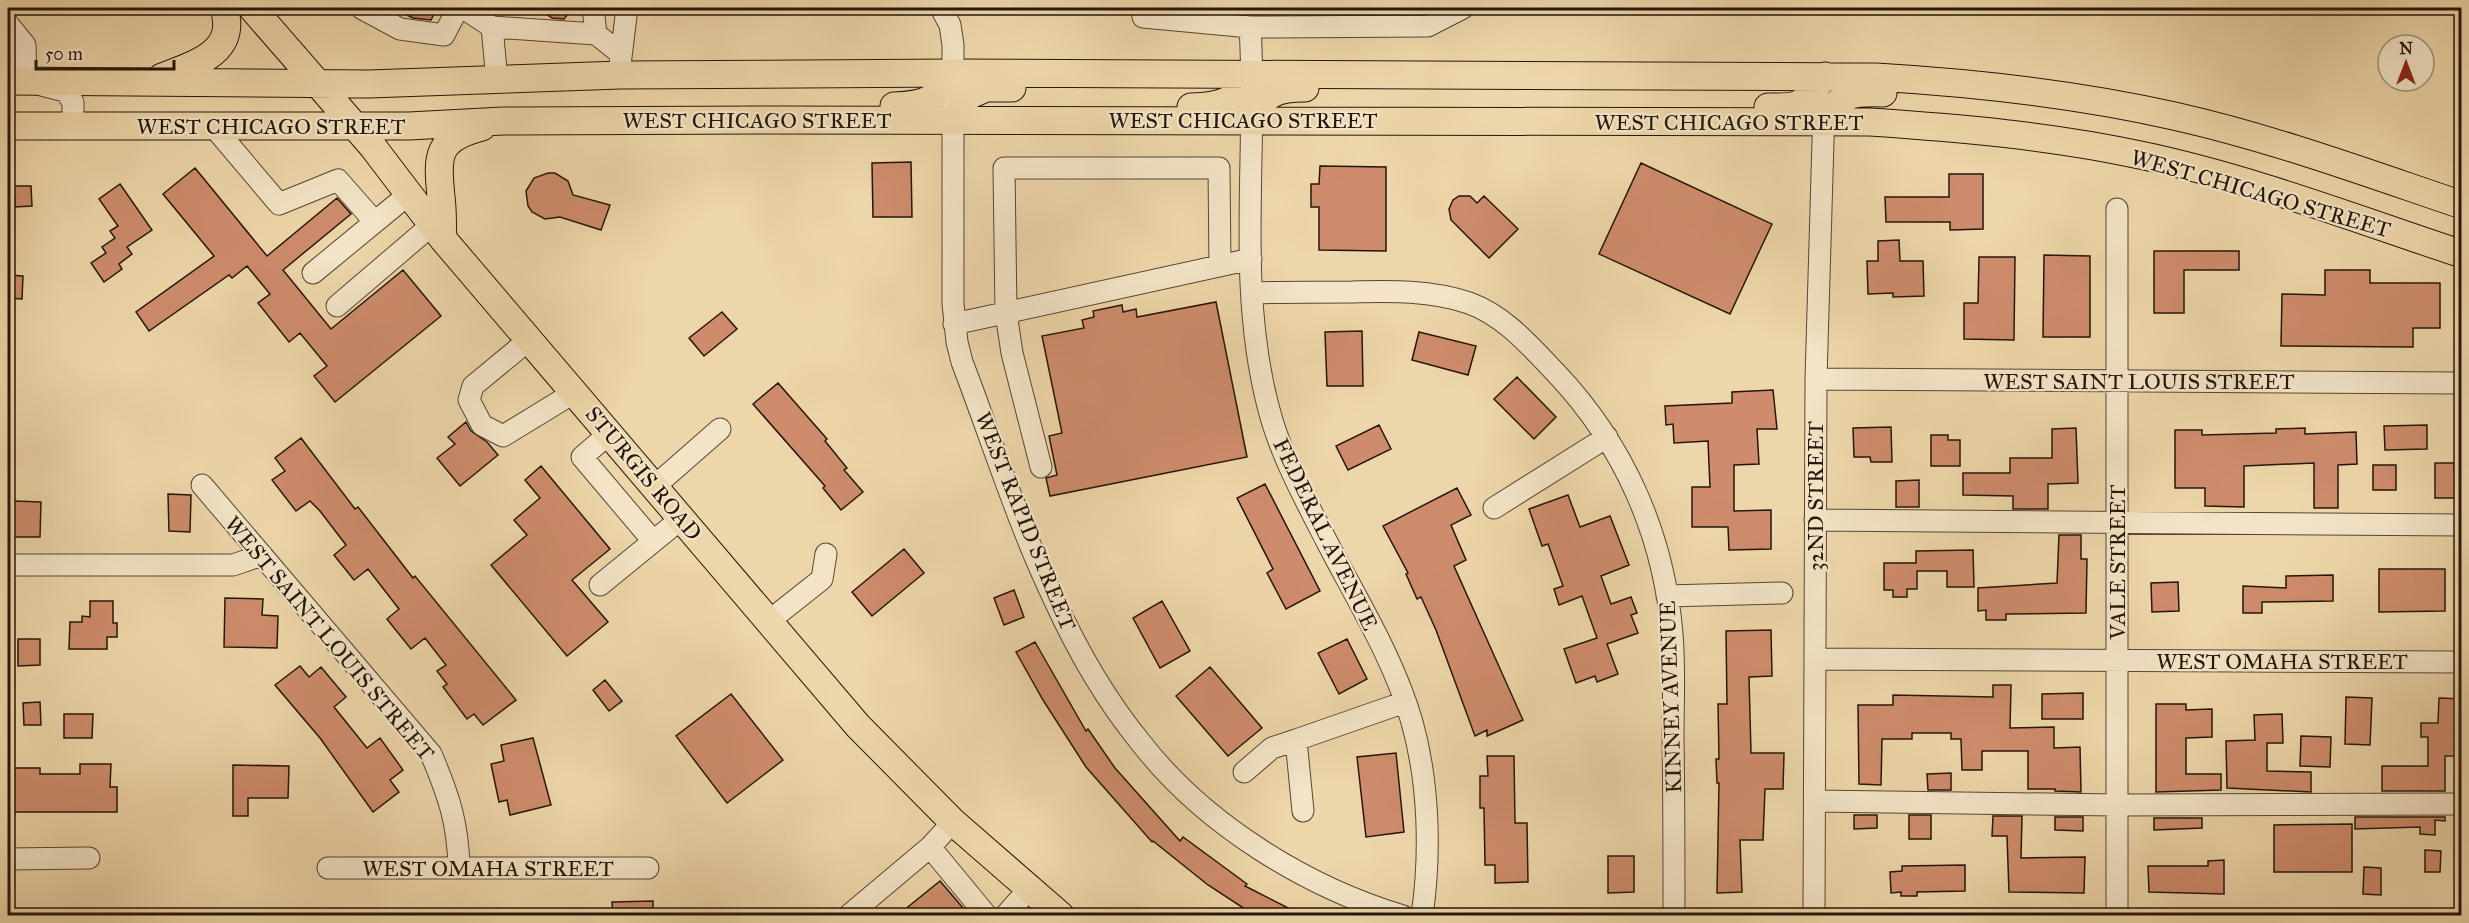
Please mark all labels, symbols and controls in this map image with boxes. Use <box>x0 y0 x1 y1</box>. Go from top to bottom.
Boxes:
scale bar <box>36 33 174 71</box>
north arrow <box>2376 33 2436 93</box>
text: N <box>2399 39 2413 58</box>
text: 50 m <box>45 43 83 65</box>
street label: WEST CHICAGO STREET <box>623 107 891 134</box>
street label: WEST CHICAGO STREET <box>1109 107 1377 134</box>
street label: WEST CHICAGO STREET <box>1595 109 1863 136</box>
street label: WEST CHICAGO STREET <box>137 113 405 140</box>
street label: WEST CHICAGO STREET <box>2128 143 2394 244</box>
street label: WEST SAINT LOUIS STREET <box>1983 368 2295 395</box>
street label: STURGIS ROAD <box>580 401 708 546</box>
street label: WEST RAPID STREET <box>969 408 1082 634</box>
street label: 32ND STREET <box>1802 421 1829 571</box>
street label: FEDERAL AVENUE <box>1267 434 1384 635</box>
street label: VALE STREET <box>2104 484 2131 641</box>
street label: WEST SAINT LOUIS STREET <box>219 510 440 766</box>
street label: KINNEY AVENUE <box>1654 600 1687 794</box>
street label: WEST OMAHA STREET <box>2156 648 2408 675</box>
street label: WEST OMAHA STREET <box>362 855 614 882</box>

